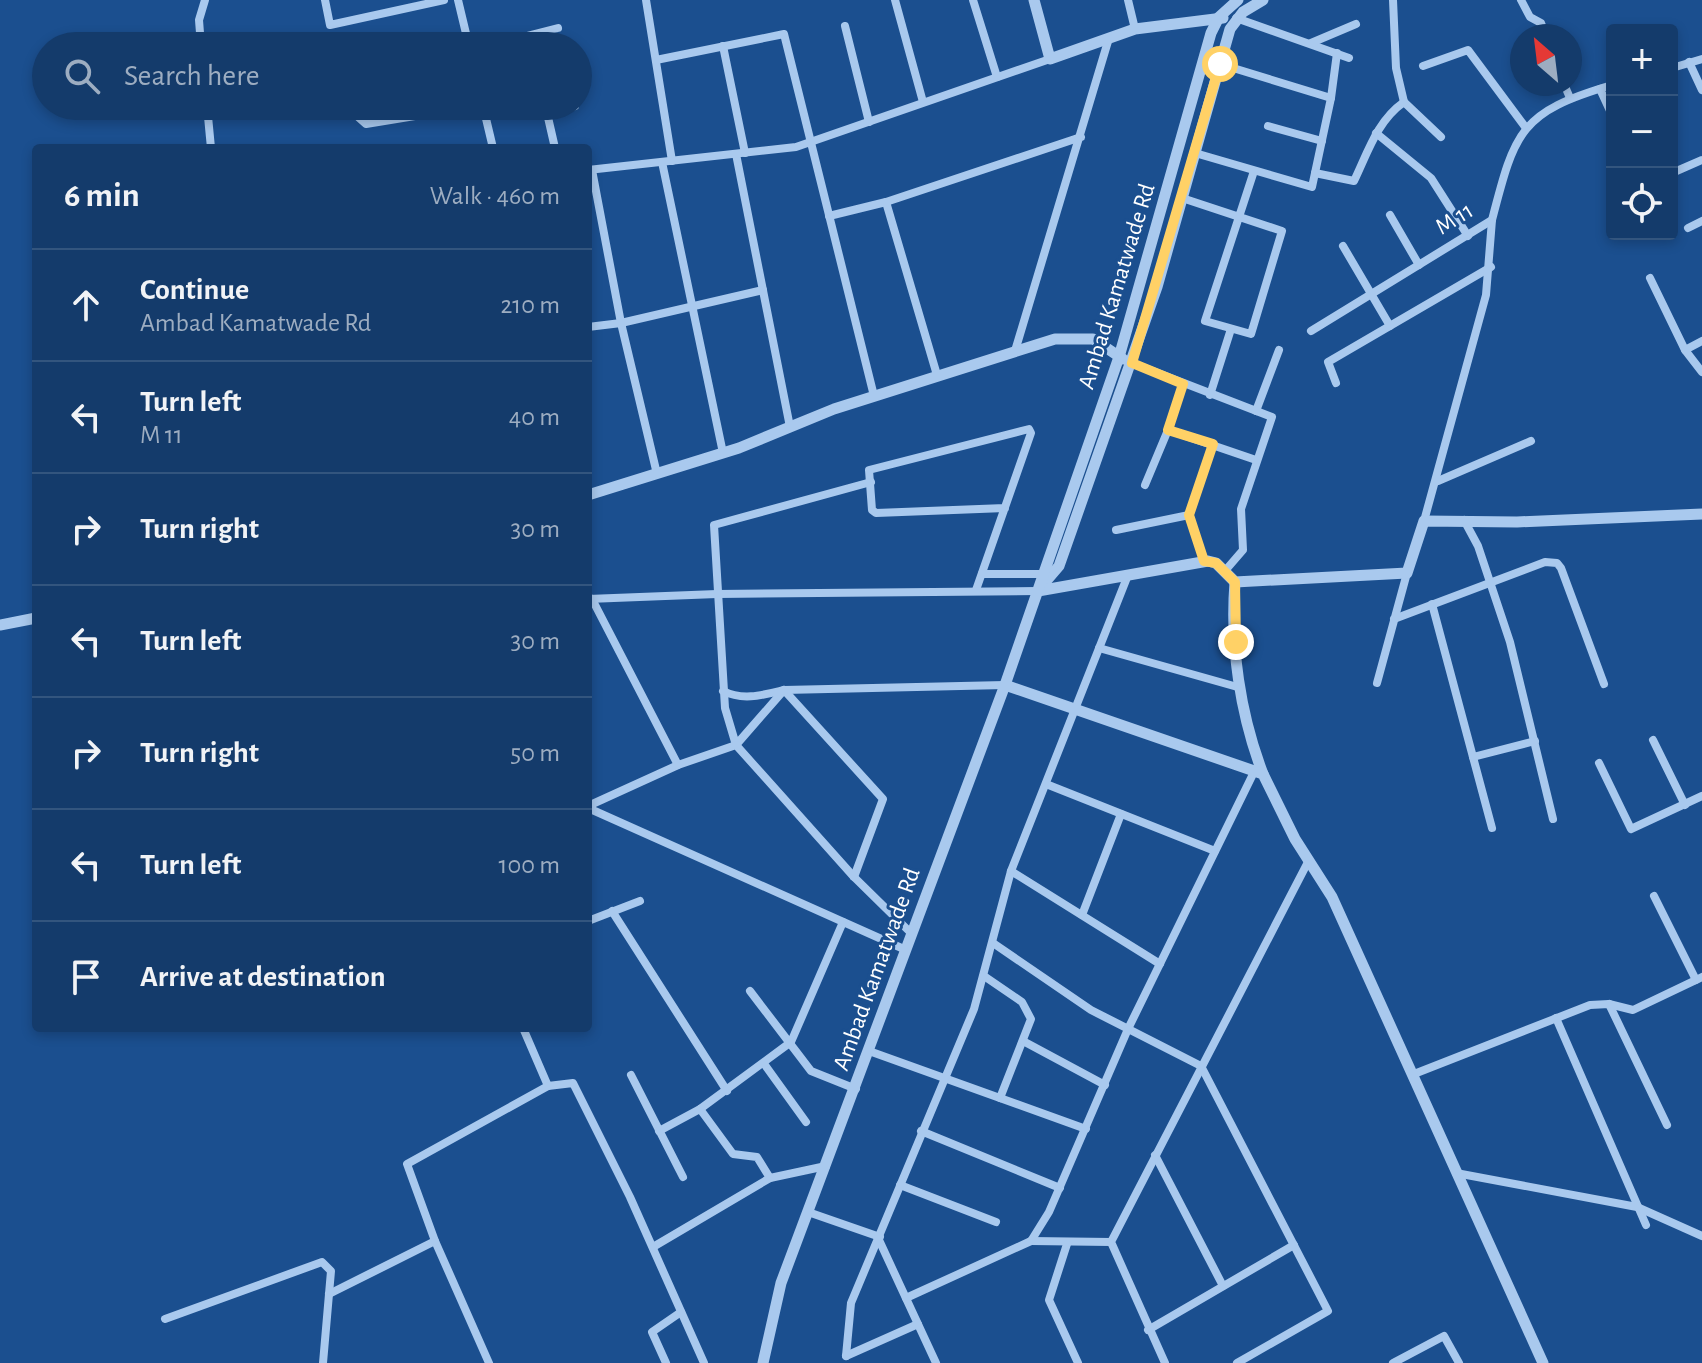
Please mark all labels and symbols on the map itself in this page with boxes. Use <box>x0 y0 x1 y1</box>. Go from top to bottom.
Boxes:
north arrow <box>1510 24 1582 96</box>
route start <box>1202 46 1238 82</box>
street label: Ambad Kamatwade Rd <box>1074 181 1160 392</box>
street label: M 11 <box>1431 198 1478 239</box>
route end <box>1218 624 1254 660</box>
street label: Ambad Kamatwade Rd <box>829 865 925 1074</box>

